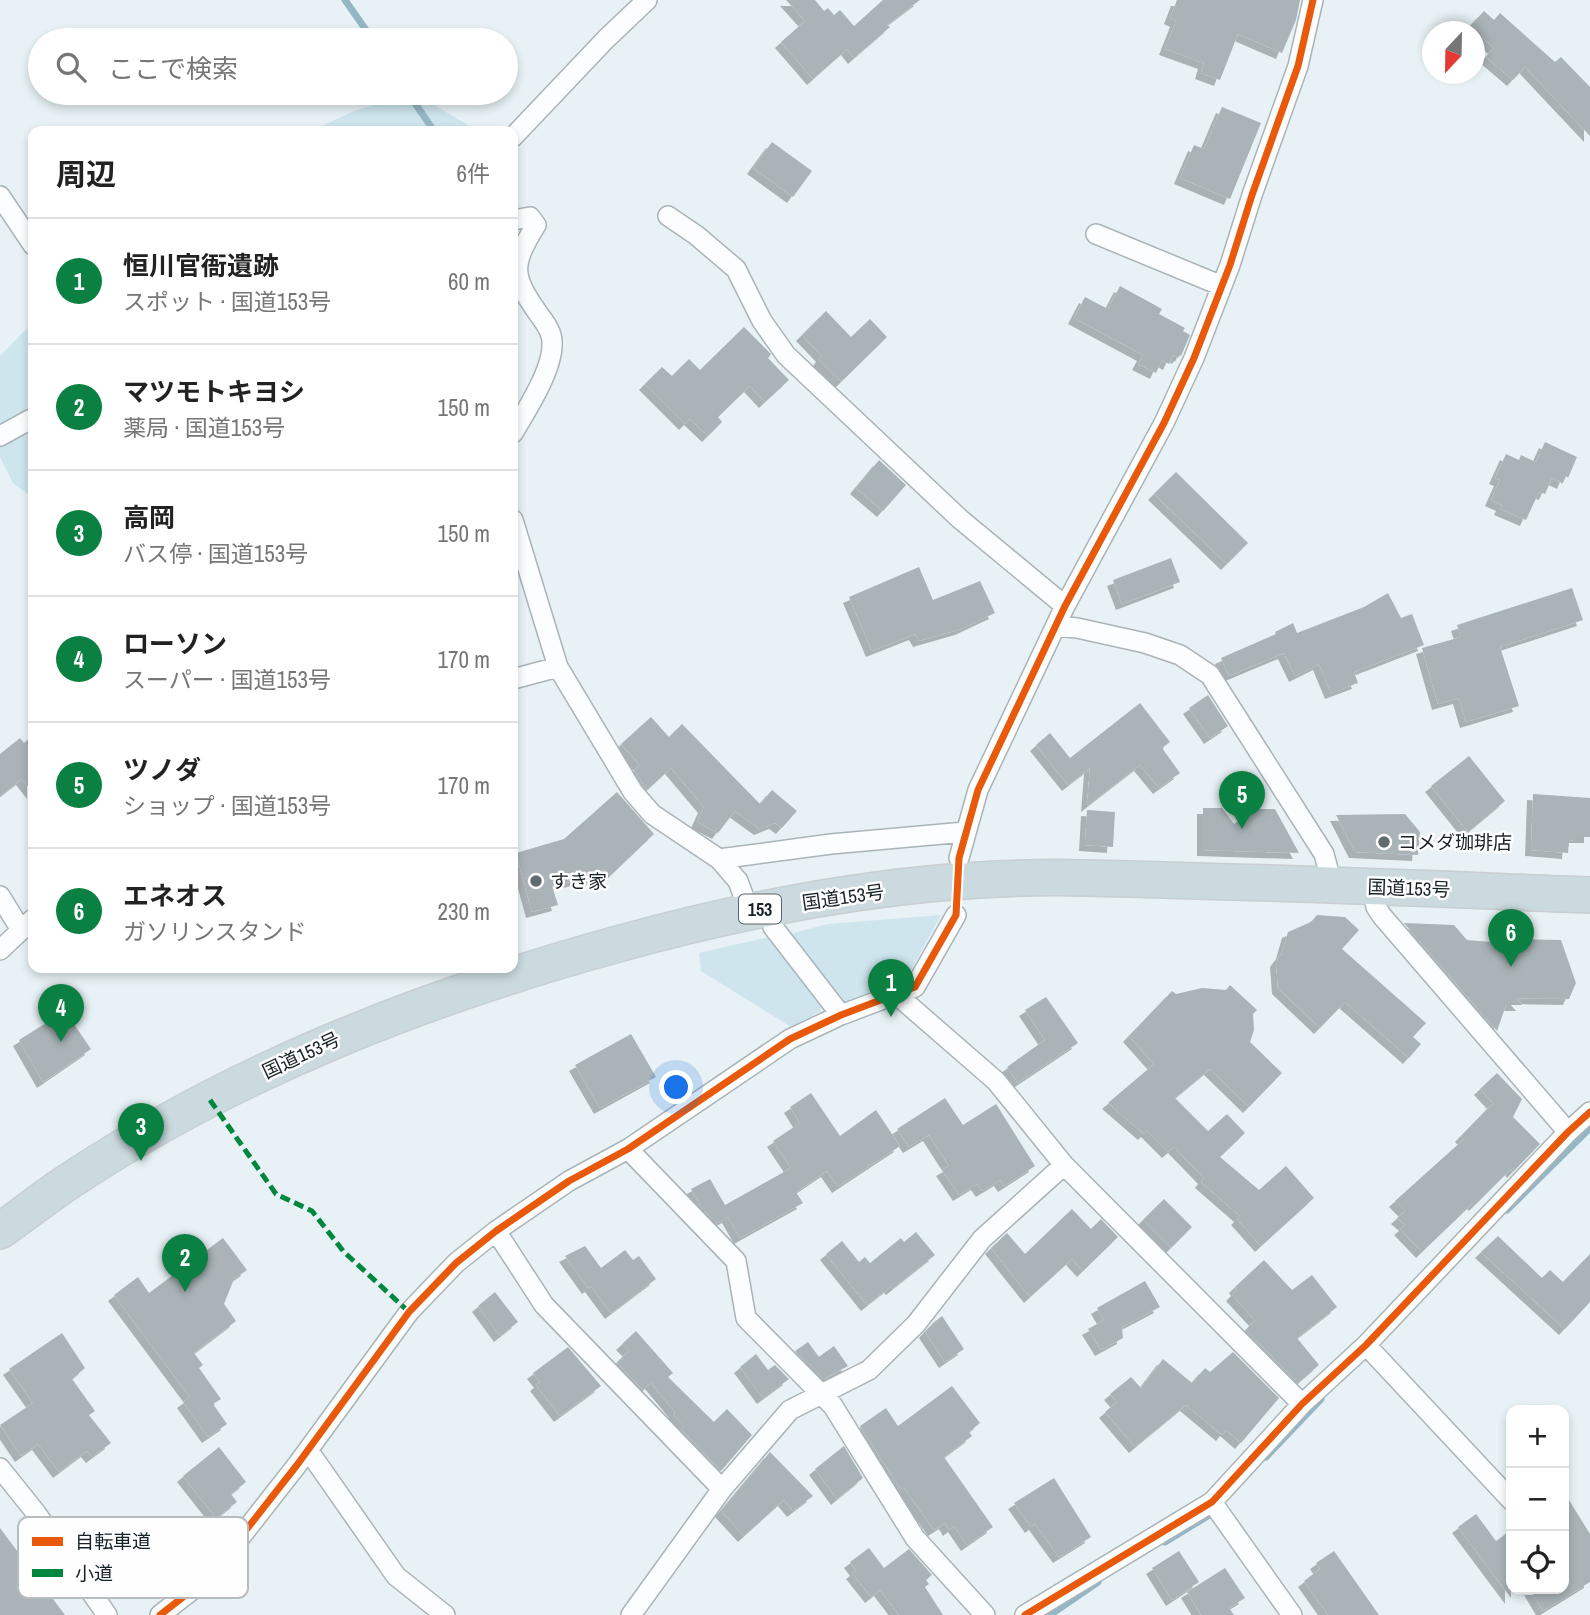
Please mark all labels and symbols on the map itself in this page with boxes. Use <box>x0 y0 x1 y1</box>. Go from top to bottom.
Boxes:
north arrow <box>1422 21 1485 84</box>
pin: 5 <box>1219 771 1265 829</box>
place label: コメダ珈琲店 <box>1398 829 1512 855</box>
marker: コメダ珈琲店 <box>1376 834 1392 850</box>
place label: すき家 <box>550 868 607 894</box>
marker: すき家 <box>528 873 544 889</box>
street label: 国道153号 <box>1367 874 1451 902</box>
street label: 国道153号 <box>800 878 886 916</box>
road number: 153 <box>739 894 781 924</box>
pin: 6 <box>1488 909 1534 967</box>
pin: 1 <box>868 959 914 1017</box>
pin: 4 <box>38 984 84 1042</box>
street label: 国道153号 <box>258 1026 344 1084</box>
your location <box>659 1070 693 1104</box>
pin: 3 <box>118 1103 164 1161</box>
pin: 2 <box>162 1234 208 1292</box>
legend <box>18 1517 248 1598</box>
text: 自転車道 <box>75 1528 151 1554</box>
text: 小道 <box>75 1560 113 1586</box>

